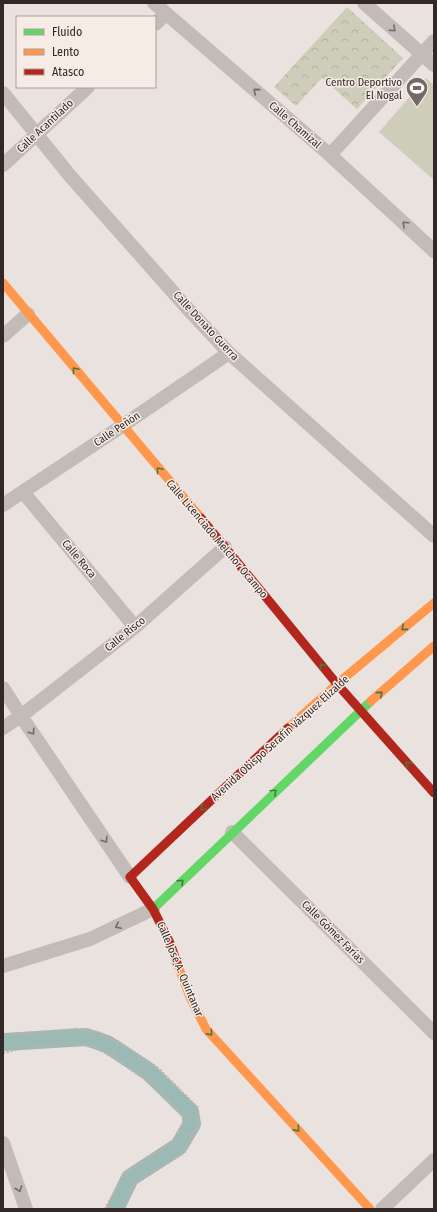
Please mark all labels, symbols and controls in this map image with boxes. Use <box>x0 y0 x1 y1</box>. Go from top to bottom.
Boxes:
legend <box>16 16 156 88</box>
text: Fluido <box>52 25 82 39</box>
one-way arrow <box>388 25 396 32</box>
text: Lento <box>52 45 79 59</box>
text: Atasco <box>52 65 84 79</box>
sports icon: Centro Deportivo El Nogal <box>404 75 430 108</box>
place label: Centro Deportivo El Nogal <box>326 76 402 102</box>
one-way arrow <box>253 89 261 96</box>
street label: Calle Acantilado <box>14 96 76 155</box>
street label: Calle Chamizal <box>266 99 324 151</box>
one-way arrow <box>402 222 410 229</box>
street label: Calle Donato Guerra <box>171 289 241 363</box>
one-way arrow <box>73 367 80 375</box>
street label: Calle Peñón <box>91 409 143 449</box>
one-way arrow <box>156 467 163 474</box>
street label: Calle Licenciado Melchor Ocampo <box>164 477 271 601</box>
street label: Calle Roca <box>59 537 99 581</box>
street label: Calle Risco <box>102 614 148 654</box>
one-way arrow <box>402 623 409 630</box>
one-way arrow <box>320 664 327 671</box>
street label: Avenida Obispo Serafín Vázquez Elizalde <box>208 673 352 803</box>
one-way arrow <box>375 691 382 698</box>
one-way arrow <box>27 728 34 735</box>
one-way arrow <box>405 761 413 769</box>
one-way arrow <box>270 790 277 797</box>
one-way arrow <box>200 803 208 811</box>
one-way arrow <box>100 836 108 843</box>
one-way arrow <box>176 879 184 887</box>
street label: Calle Gómez Farías <box>299 898 367 966</box>
street label: Calle José A. Quintanar <box>154 920 206 1019</box>
one-way arrow <box>114 921 122 929</box>
one-way arrow <box>205 1028 212 1036</box>
one-way arrow <box>293 1124 300 1132</box>
one-way arrow <box>15 1186 23 1193</box>

